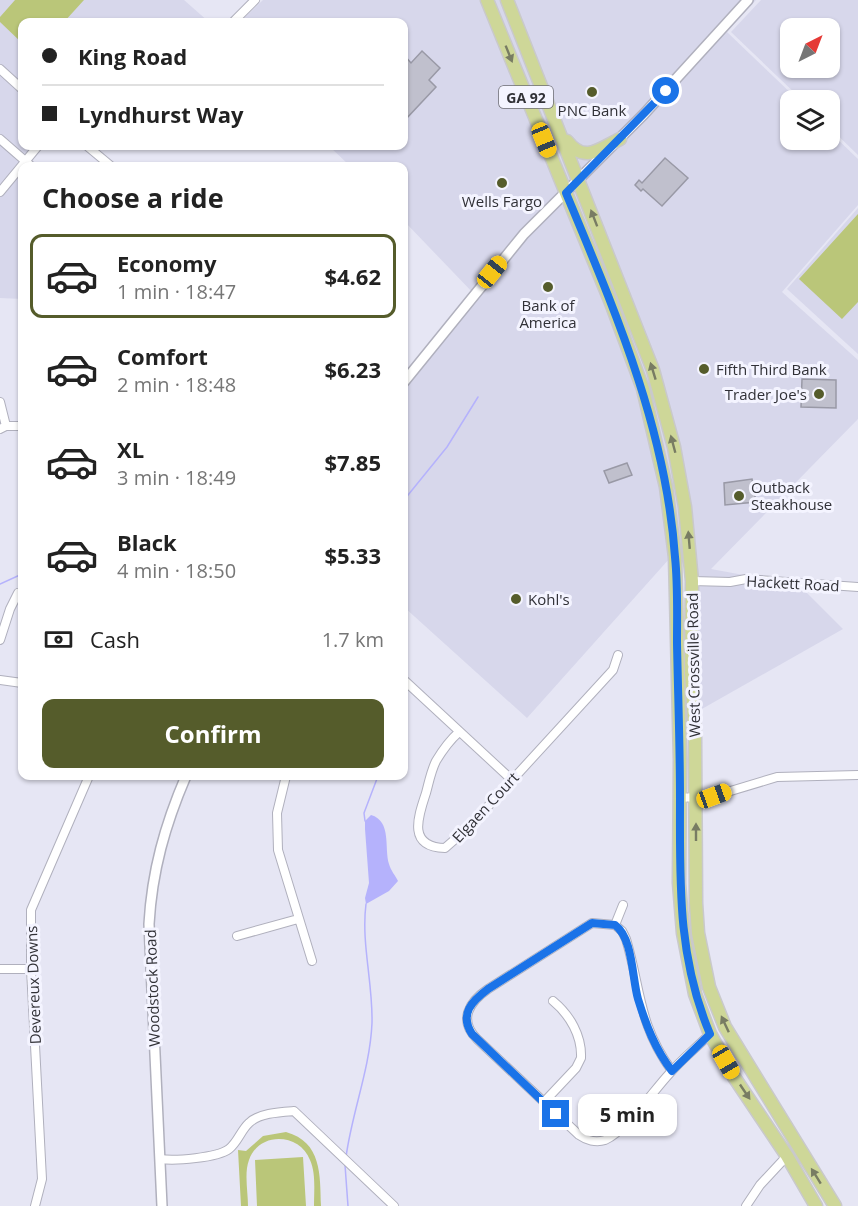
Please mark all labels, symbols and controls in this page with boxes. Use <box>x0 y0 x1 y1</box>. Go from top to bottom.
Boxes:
north arrow <box>780 18 840 78</box>
map controls <box>780 18 840 150</box>
text: King Road <box>78 41 187 71</box>
one-way arrow <box>505 45 514 63</box>
route start <box>652 77 679 104</box>
marker: PNC Bank <box>585 85 599 99</box>
road number: GA 92 <box>499 86 553 108</box>
button: layers <box>780 90 840 150</box>
text: Lyndhurst Way <box>78 99 244 129</box>
place label: PNC Bank <box>558 100 626 120</box>
car <box>529 120 559 160</box>
marker: Wells Fargo <box>495 176 509 190</box>
text: Choose a ride <box>42 179 224 216</box>
place label: Wells Fargo <box>462 191 542 211</box>
one-way arrow <box>589 209 599 227</box>
text: Economy <box>117 248 216 278</box>
icon: car <box>45 249 99 303</box>
car <box>474 252 510 292</box>
text: $4.62 <box>324 261 381 291</box>
text: 1 min · 18:47 <box>117 278 236 305</box>
marker: Bank of America <box>541 280 555 294</box>
place label: Bank of America <box>519 295 577 332</box>
text: Comfort <box>117 341 208 371</box>
icon: car <box>45 342 99 396</box>
text: $6.23 <box>324 354 381 384</box>
place label: Fifth Third Bank <box>716 359 827 379</box>
one-way arrow <box>648 362 657 380</box>
marker: Fifth Third Bank <box>697 362 711 376</box>
text: 2 min · 18:48 <box>117 371 236 398</box>
place label: Trader Joe's <box>725 384 807 404</box>
marker: Trader Joe's <box>812 387 826 401</box>
text: XL <box>117 434 144 464</box>
icon: car <box>45 435 99 489</box>
one-way arrow <box>668 435 677 453</box>
text: $7.85 <box>324 447 381 477</box>
text: 3 min · 18:49 <box>117 464 236 491</box>
place label: Outback Steakhouse <box>751 477 832 514</box>
marker: Outback Steakhouse <box>732 489 746 503</box>
text: Black <box>117 527 177 557</box>
icon: car <box>45 528 99 582</box>
one-way arrow <box>684 530 694 549</box>
text: $5.33 <box>324 540 381 570</box>
text: 4 min · 18:50 <box>117 557 236 584</box>
street label: Hackett Road <box>746 571 840 595</box>
place label: Kohl's <box>528 589 570 609</box>
marker: Kohl's <box>509 592 523 606</box>
street label: West Crossville Road <box>682 593 704 737</box>
icon: cash <box>42 623 75 656</box>
text: Cash <box>90 624 140 654</box>
text: 1.7 km <box>322 626 384 653</box>
button: Confirm <box>42 699 384 768</box>
street label: Elgaen Court <box>447 768 523 846</box>
car <box>694 781 734 811</box>
one-way arrow <box>691 823 701 842</box>
street label: Devereux Downs <box>21 925 45 1045</box>
street label: Woodstock Road <box>140 929 164 1047</box>
one-way arrow <box>720 1015 729 1032</box>
car <box>709 1042 743 1082</box>
one-way arrow <box>739 1084 750 1100</box>
callout: 5 min <box>577 1093 676 1135</box>
route end <box>542 1100 569 1127</box>
text: 5 min <box>600 1101 655 1128</box>
one-way arrow <box>811 1168 822 1184</box>

